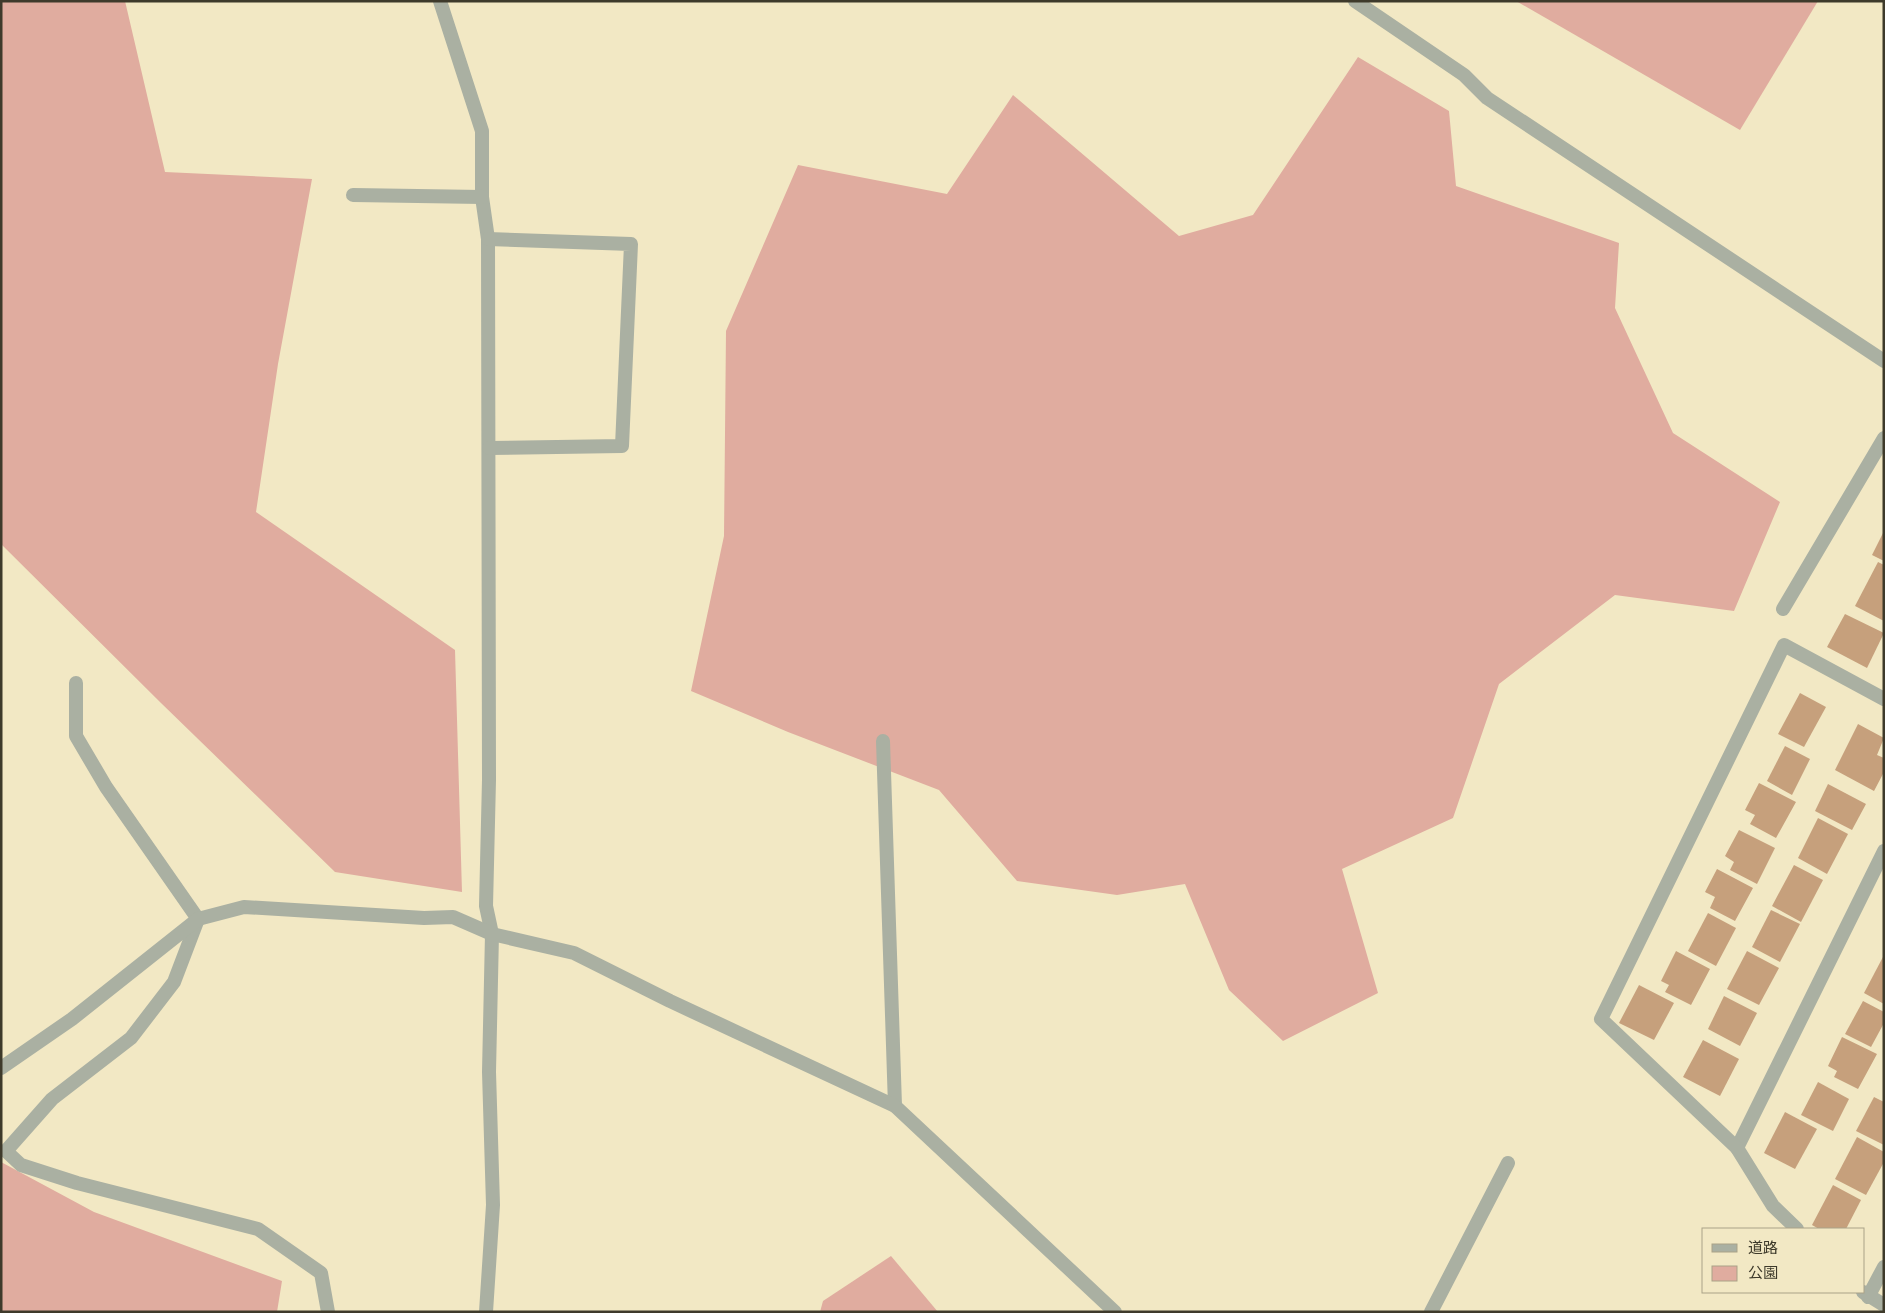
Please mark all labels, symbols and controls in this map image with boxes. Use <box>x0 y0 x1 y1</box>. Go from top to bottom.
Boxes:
legend <box>1702 1228 1865 1293</box>
text: 道路 <box>1748 1238 1778 1259</box>
text: 公園 <box>1748 1263 1778 1284</box>

